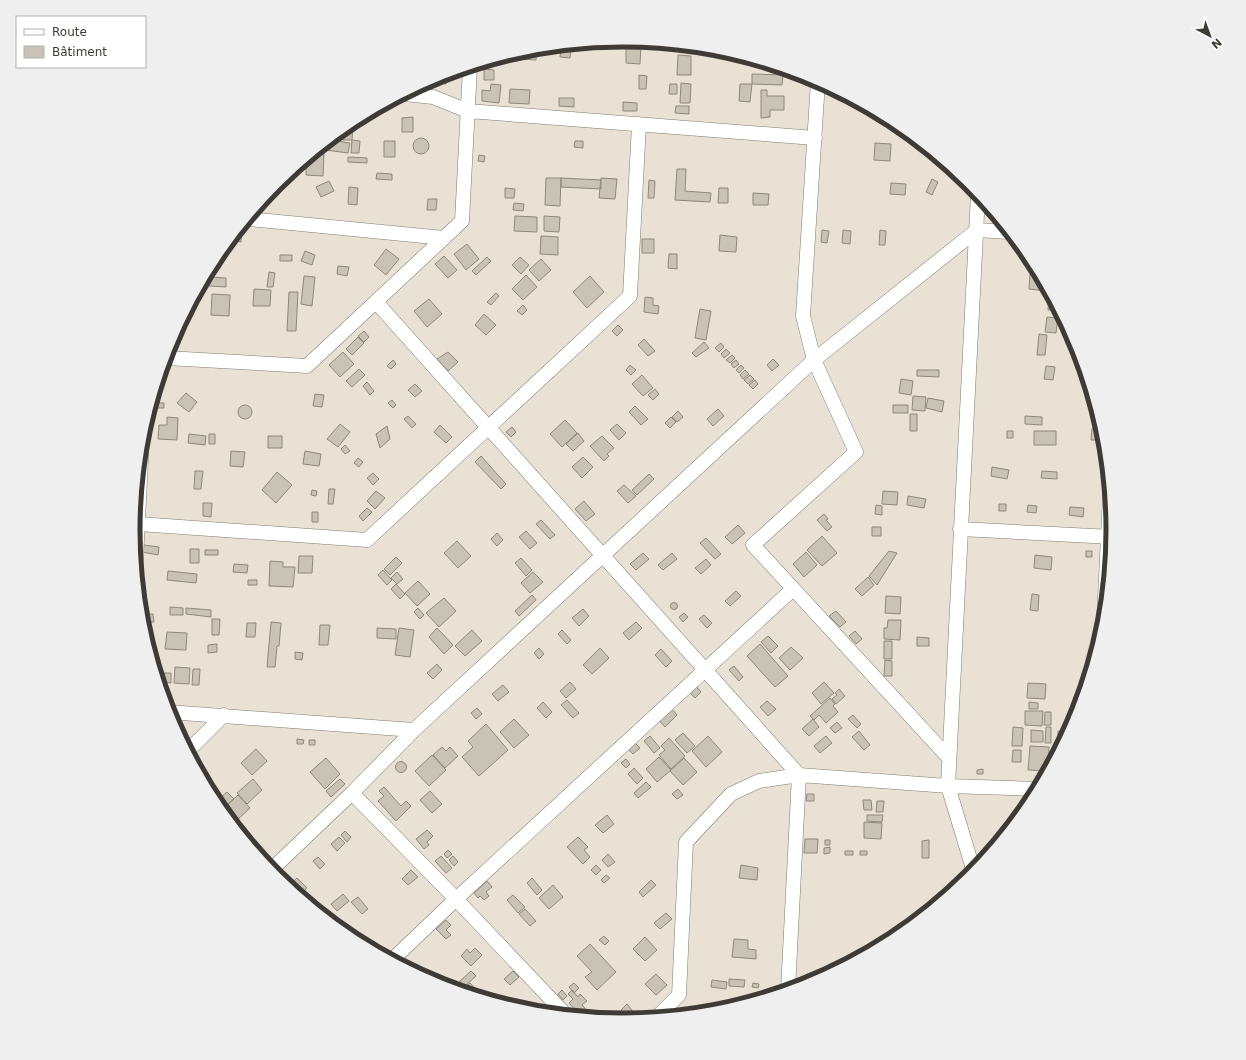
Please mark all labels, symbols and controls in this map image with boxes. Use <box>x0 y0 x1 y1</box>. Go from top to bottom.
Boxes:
legend <box>16 16 146 68</box>
north arrow <box>1190 16 1230 56</box>
text: Route <box>52 25 87 39</box>
text: N <box>1208 35 1224 51</box>
text: Bâtiment <box>52 45 107 59</box>

